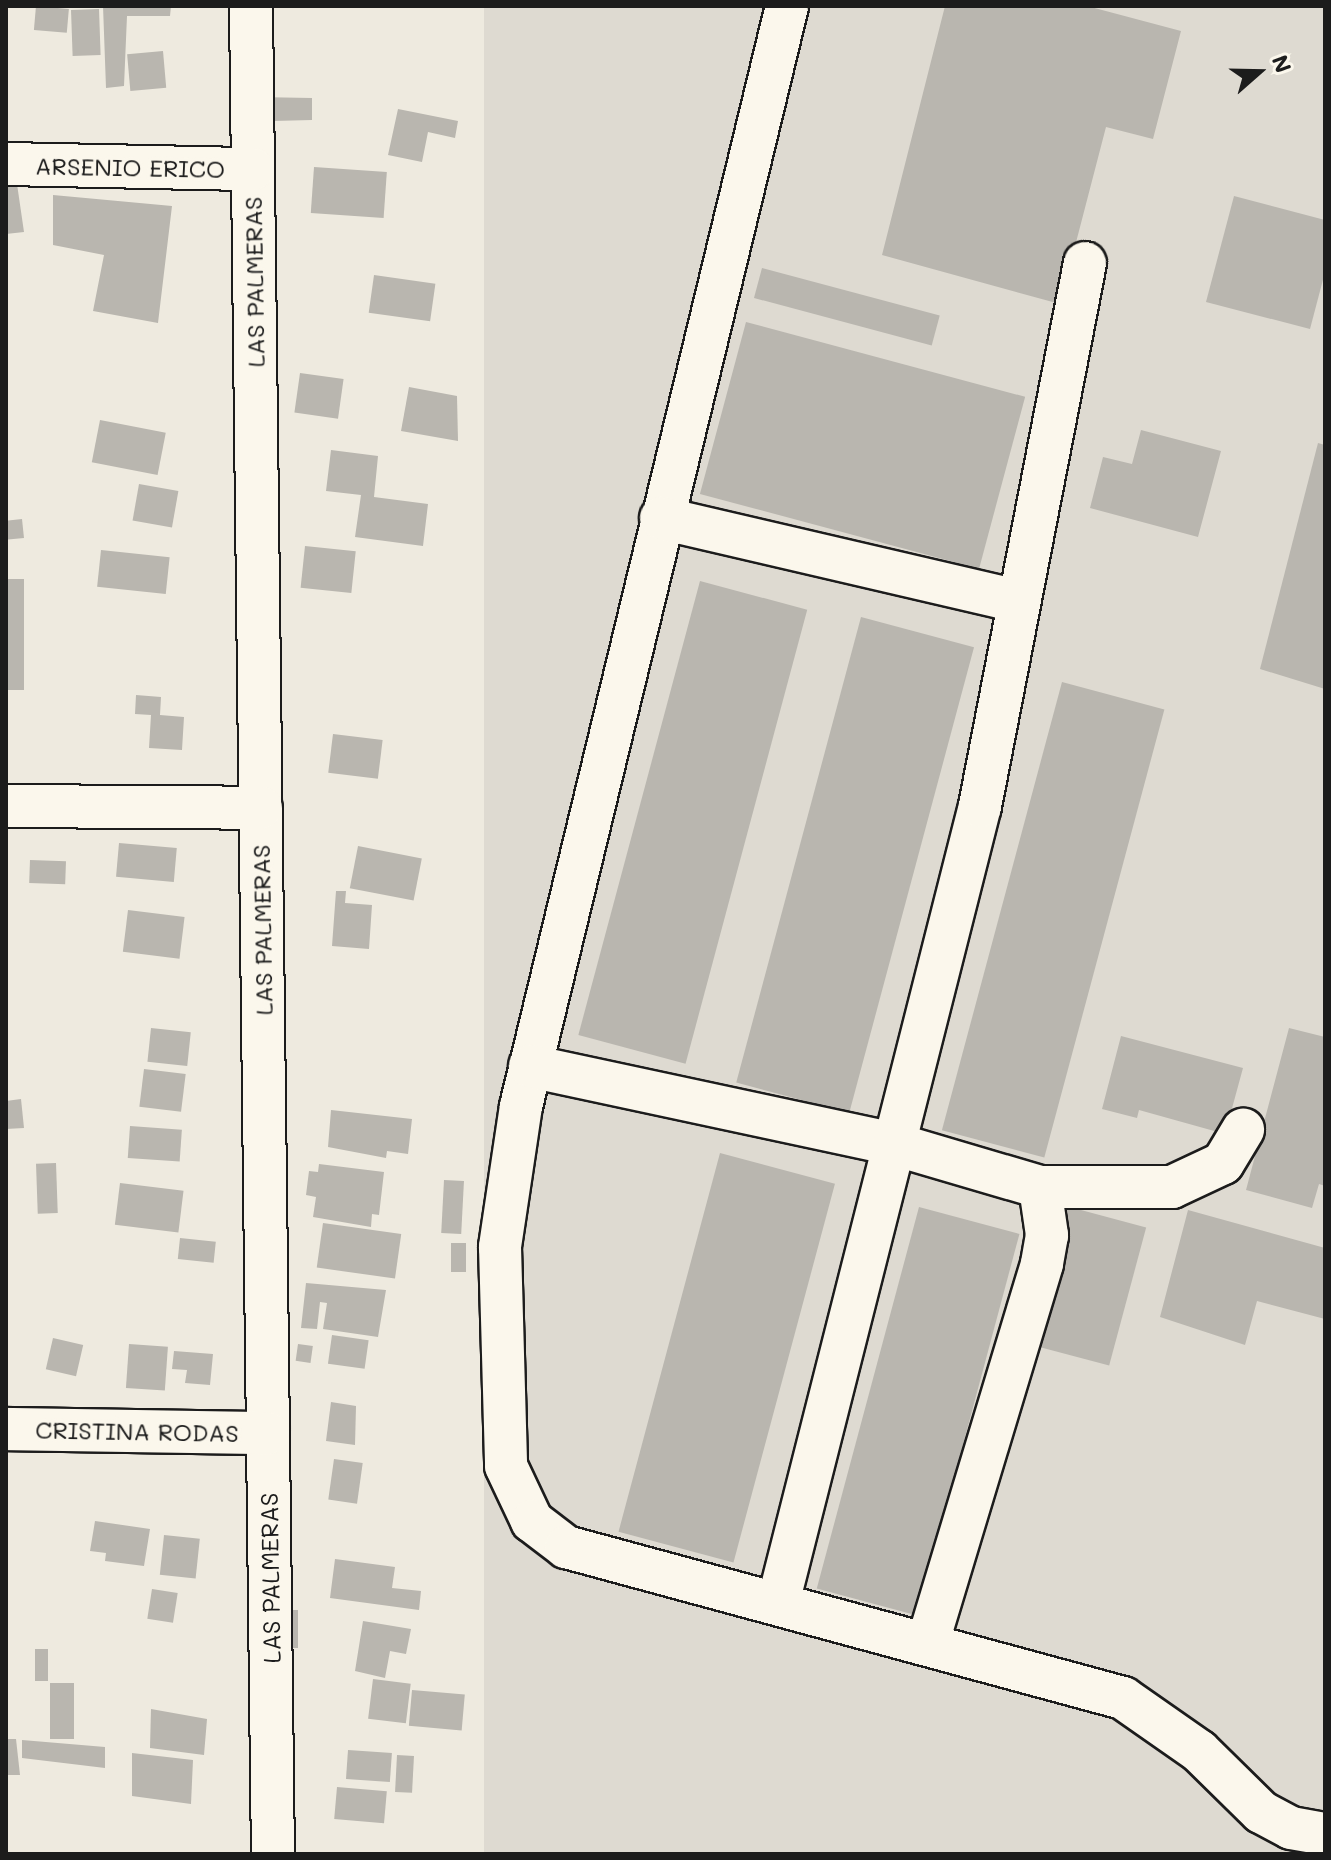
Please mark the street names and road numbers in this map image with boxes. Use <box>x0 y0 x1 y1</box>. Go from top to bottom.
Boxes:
street label: ARSENIO ERICO <box>35 151 225 183</box>
street label: LAS PALMERAS <box>238 196 270 368</box>
street label: LAS PALMERAS <box>246 844 278 1016</box>
street label: CRISTINA RODAS <box>35 1415 239 1447</box>
street label: LAS PALMERAS <box>254 1492 286 1664</box>

